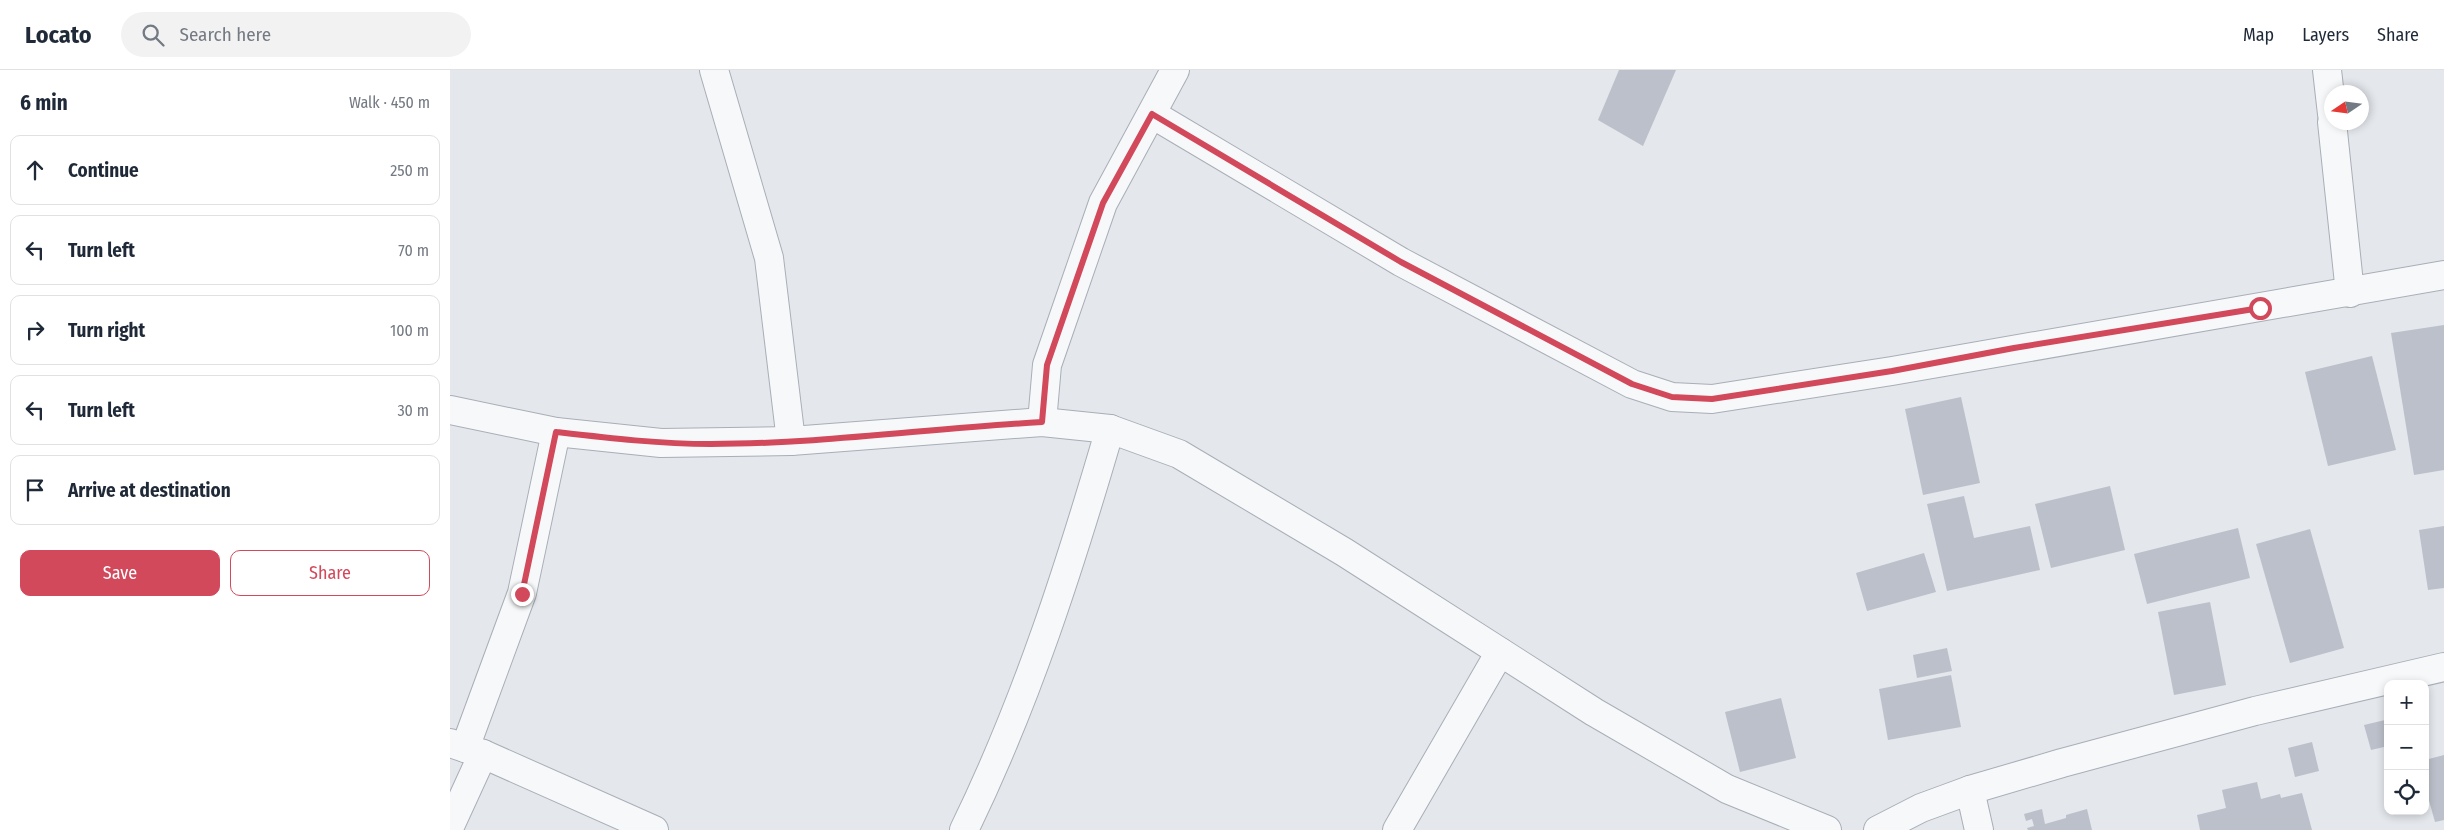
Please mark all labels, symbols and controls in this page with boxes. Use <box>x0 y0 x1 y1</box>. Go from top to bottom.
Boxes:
search box <box>121 12 471 57</box>
text: Locato <box>25 21 91 49</box>
icon: search <box>139 21 167 49</box>
text: Search here <box>179 23 271 46</box>
text: Map <box>2243 24 2274 46</box>
text: Layers <box>2302 24 2349 46</box>
text: Share <box>2377 24 2419 46</box>
north arrow <box>2324 85 2369 130</box>
text: 6 min <box>20 90 68 116</box>
text: Walk · 450 m <box>349 93 430 112</box>
icon: ahead <box>21 156 49 184</box>
text: Continue <box>68 159 139 182</box>
text: 250 m <box>390 161 429 180</box>
icon: left <box>21 236 49 264</box>
text: Turn left <box>68 239 135 262</box>
text: 70 m <box>398 241 429 260</box>
route start <box>2249 297 2272 320</box>
icon: right <box>21 316 49 344</box>
text: Turn right <box>68 319 145 342</box>
text: 100 m <box>390 321 429 340</box>
icon: left <box>21 396 49 424</box>
text: Turn left <box>68 399 135 422</box>
text: 30 m <box>397 401 429 420</box>
icon: arrive <box>21 476 49 504</box>
text: Arrive at destination <box>68 479 231 502</box>
button: Save <box>20 550 220 596</box>
button: Share <box>230 550 430 596</box>
route end <box>511 583 534 606</box>
map controls <box>2384 680 2429 815</box>
button: + <box>2384 680 2429 725</box>
button: − <box>2384 725 2429 770</box>
button: locate <box>2384 770 2429 815</box>

